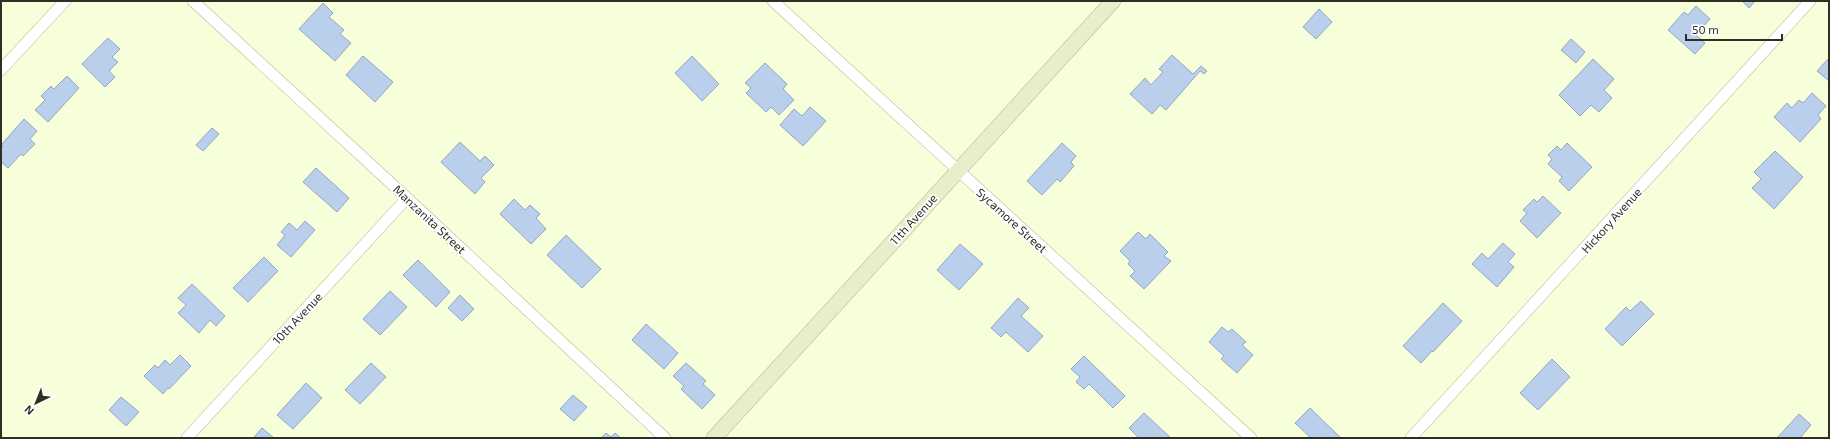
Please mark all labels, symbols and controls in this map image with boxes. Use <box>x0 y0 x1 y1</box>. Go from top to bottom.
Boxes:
scale bar <box>1686 16 1782 42</box>
text: 50 m <box>1692 22 1719 36</box>
street label: Manzanita Street <box>391 182 469 256</box>
street label: Hickory Avenue <box>1578 184 1644 256</box>
street label: Sycamore Street <box>974 185 1050 256</box>
street label: 11th Avenue <box>886 191 940 247</box>
street label: 10th Avenue <box>269 289 325 347</box>
north arrow <box>16 383 56 423</box>
text: N <box>21 403 36 418</box>

